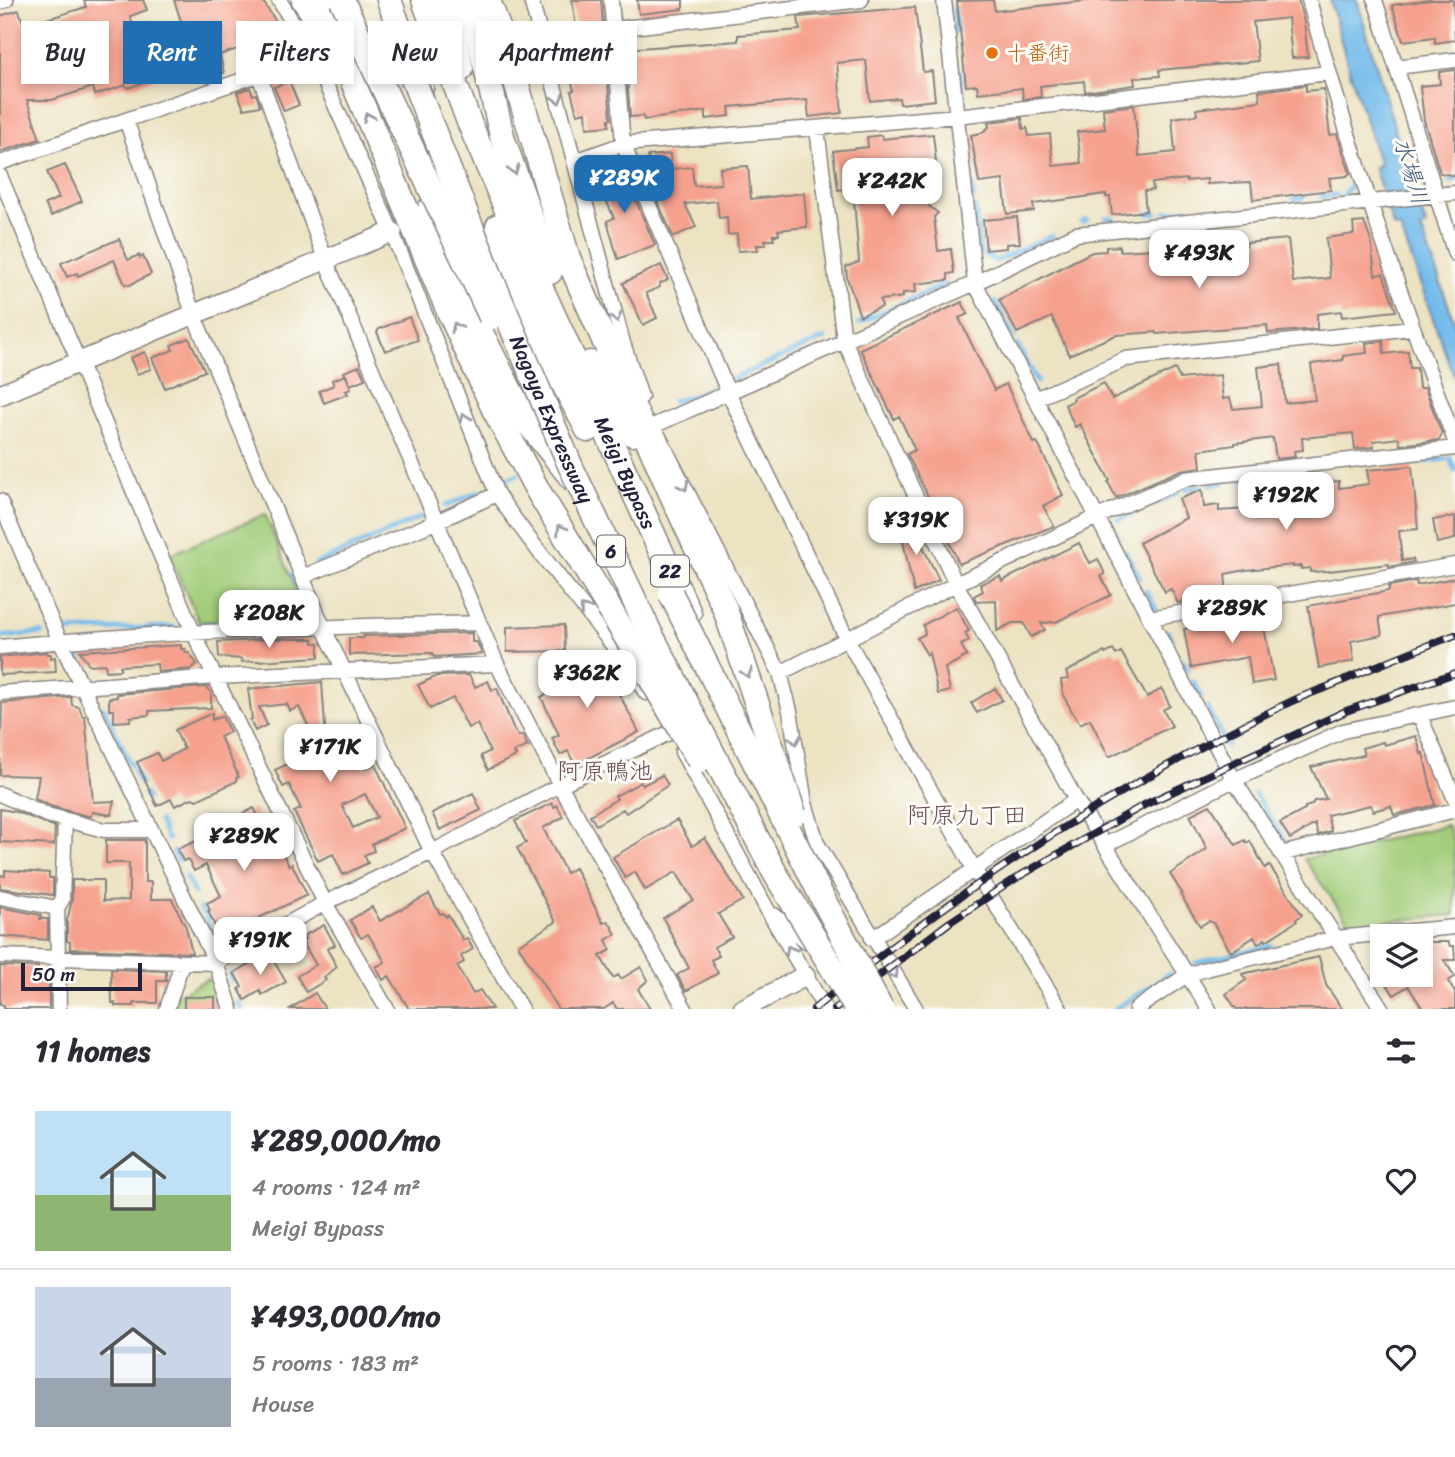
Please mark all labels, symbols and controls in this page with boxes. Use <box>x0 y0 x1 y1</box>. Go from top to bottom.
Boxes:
chip: Buy <box>21 21 109 84</box>
chip: Rent <box>123 21 222 84</box>
chip: Filters <box>236 21 354 84</box>
chip: New <box>368 21 462 84</box>
chip: Apartment <box>476 21 637 84</box>
place label: 十番街 <box>1006 34 1069 72</box>
marker: 十番街 <box>984 45 1000 61</box>
one-way arrow <box>550 92 564 104</box>
one-way arrow <box>362 112 376 125</box>
water label: 水場川 <box>1381 132 1441 210</box>
pin: ¥289K <box>575 156 673 215</box>
text: ¥289K <box>590 157 658 198</box>
pin: ¥242K <box>843 158 941 218</box>
text: ¥242K <box>858 160 926 201</box>
one-way arrow <box>506 164 520 176</box>
pin: ¥493K <box>1150 230 1248 290</box>
text: ¥493K <box>1165 232 1233 273</box>
one-way arrow <box>608 312 623 324</box>
one-way arrow <box>450 322 464 334</box>
street label: Nagoya Expressway <box>498 329 605 510</box>
street label: Meigi Bypass <box>583 410 668 536</box>
one-way arrow <box>460 412 474 424</box>
pin: ¥192K <box>1237 472 1335 532</box>
text: ¥192K <box>1254 474 1318 515</box>
one-way arrow <box>676 479 689 491</box>
pin: ¥319K <box>867 498 965 557</box>
text: ¥319K <box>884 499 948 540</box>
one-way arrow <box>556 524 569 537</box>
road number: 6 <box>597 536 625 566</box>
road number: 22 <box>651 556 689 586</box>
pin: ¥289K <box>1183 586 1281 645</box>
text: ¥289K <box>1198 587 1266 628</box>
pin: ¥208K <box>220 590 318 650</box>
text: ¥208K <box>235 592 303 633</box>
one-way arrow <box>580 605 593 617</box>
pin: ¥362K <box>538 650 636 710</box>
text: ¥362K <box>554 652 620 693</box>
one-way arrow <box>739 667 753 679</box>
pin: ¥171K <box>281 724 379 784</box>
text: ¥171K <box>300 726 360 767</box>
one-way arrow <box>787 734 802 746</box>
district label: 阿原鴨池 <box>557 750 653 792</box>
district label: 阿原九丁田 <box>907 794 1027 836</box>
pin: ¥289K <box>195 814 293 873</box>
text: ¥289K <box>210 815 278 856</box>
pin: ¥191K <box>211 918 309 977</box>
text: ¥191K <box>230 919 290 960</box>
map controls <box>1370 924 1433 987</box>
button: layers <box>1370 924 1433 987</box>
one-way arrow <box>785 945 798 958</box>
text: 50 m <box>32 958 75 991</box>
scale bar <box>21 960 142 992</box>
one-way arrow <box>886 966 899 979</box>
text: 11 homes <box>35 1024 150 1078</box>
icon: filters <box>1382 1032 1420 1070</box>
text: ¥289,000/mo <box>252 1113 441 1167</box>
icon: home <box>91 1139 175 1223</box>
icon: heart <box>1382 1162 1420 1200</box>
text: 4 rooms · 124 m² <box>252 1167 421 1208</box>
text: Meigi Bypass <box>252 1208 384 1249</box>
text: ¥493,000/mo <box>252 1289 440 1343</box>
icon: home <box>91 1315 175 1399</box>
icon: heart <box>1382 1338 1420 1376</box>
text: 5 rooms · 183 m² <box>252 1343 419 1384</box>
text: House <box>252 1384 314 1425</box>

